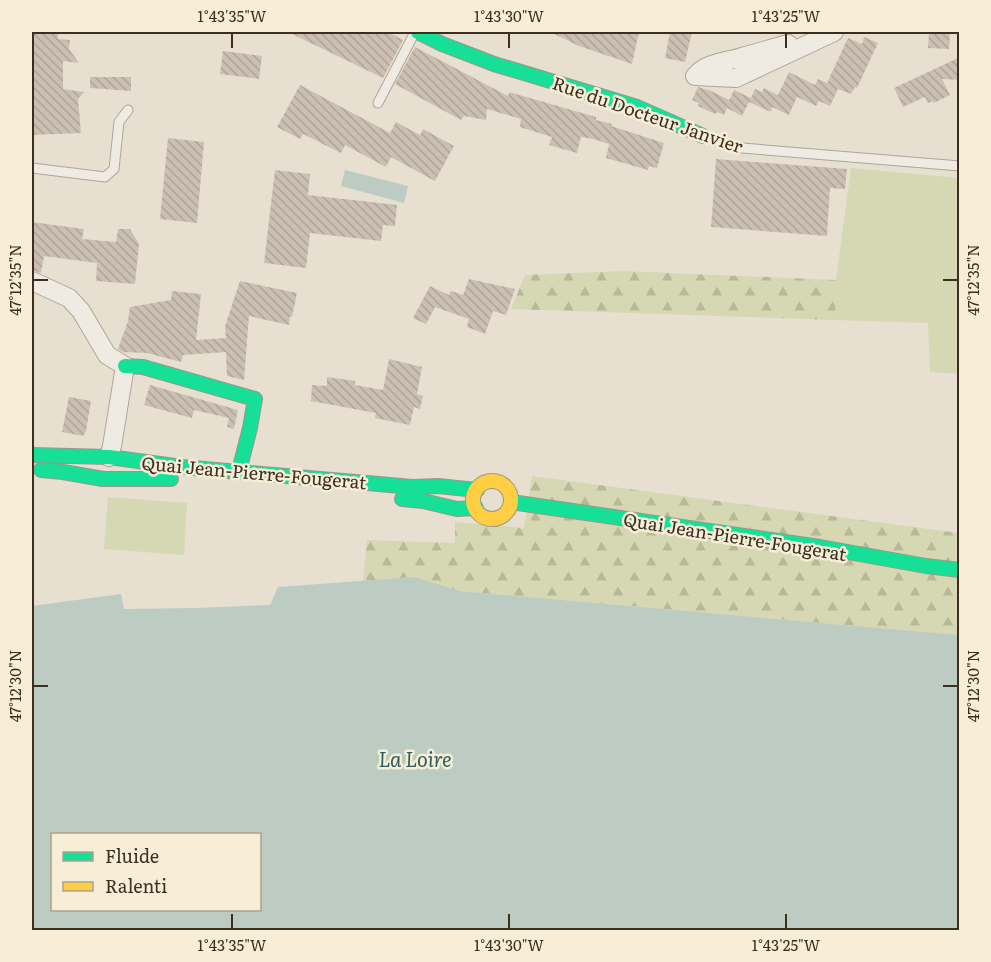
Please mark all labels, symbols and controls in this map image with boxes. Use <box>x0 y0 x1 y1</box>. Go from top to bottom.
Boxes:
text: 1°43'35"W <box>198 4 267 27</box>
text: 1°43'30"W <box>474 4 545 27</box>
text: 1°43'25"W <box>752 4 821 27</box>
street label: Rue du Docteur Janvier <box>549 69 747 159</box>
text: 47°12'35"N <box>3 244 26 316</box>
text: 47°12'35"N <box>961 244 984 316</box>
street label: Quai Jean-Pierre-Fougerat <box>141 449 368 495</box>
street label: Quai Jean-Pierre-Fougerat <box>622 505 849 567</box>
text: 47°12'30"N <box>3 650 26 722</box>
text: 47°12'30"N <box>961 650 984 722</box>
water label: La Loire <box>378 743 452 773</box>
legend <box>51 833 261 911</box>
text: Fluide <box>105 842 159 869</box>
text: Ralenti <box>105 872 167 899</box>
text: 1°43'35"W <box>198 933 267 956</box>
text: 1°43'30"W <box>474 933 545 956</box>
text: 1°43'25"W <box>752 933 821 956</box>

